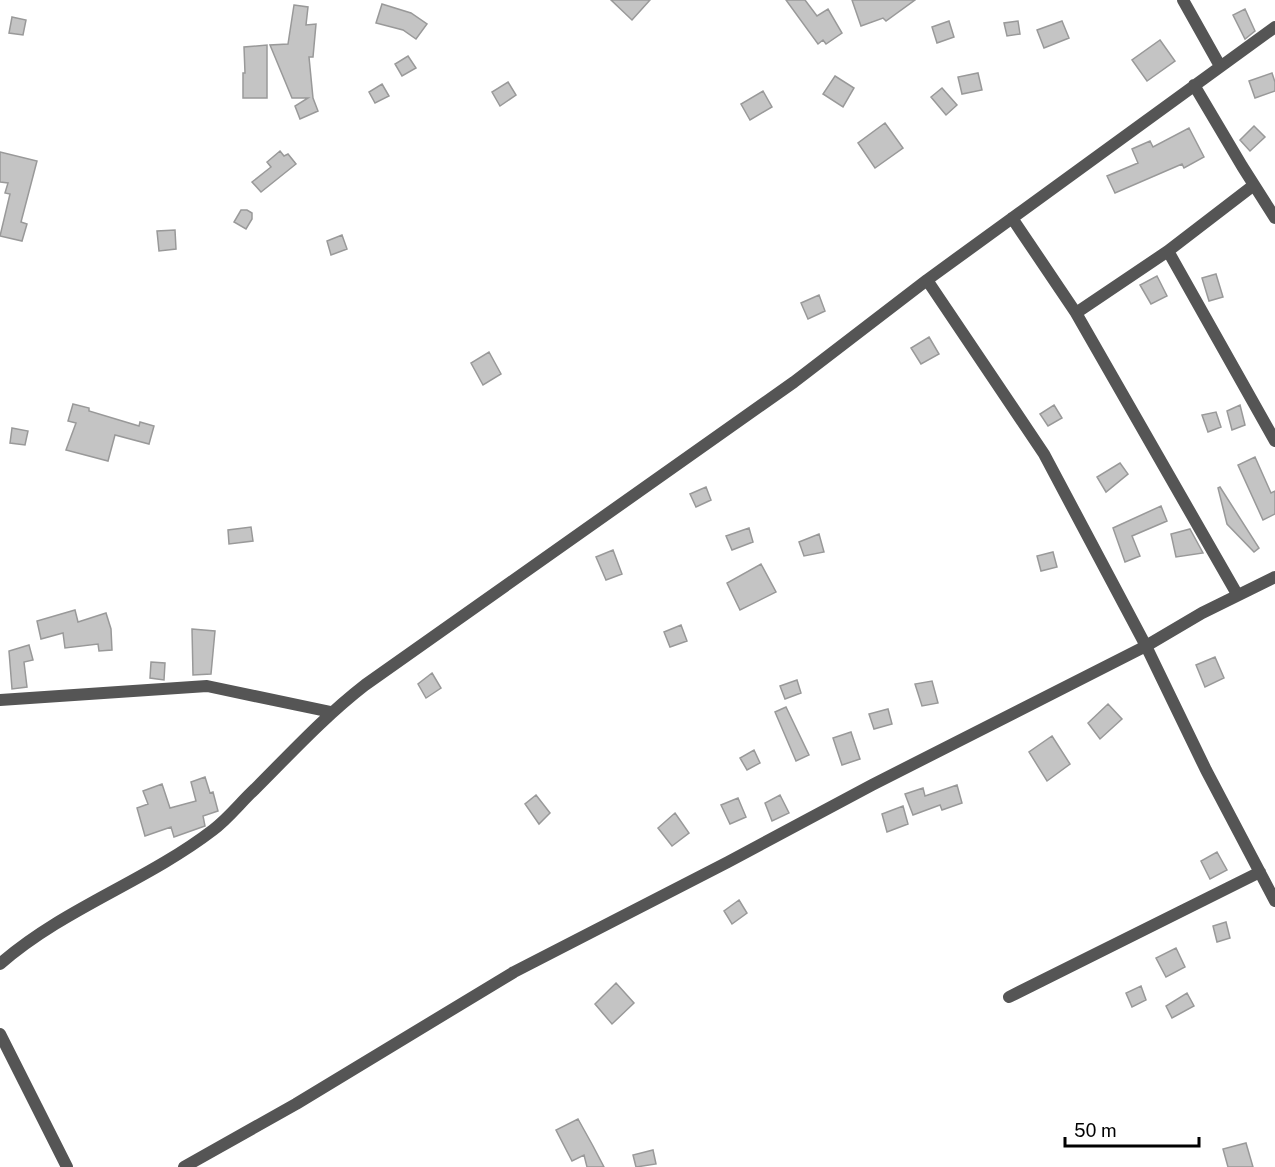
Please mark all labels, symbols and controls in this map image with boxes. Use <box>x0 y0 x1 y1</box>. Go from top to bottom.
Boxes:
scale bar <box>1065 1110 1198 1148</box>
text: 50 m <box>1074 1120 1117 1141</box>

